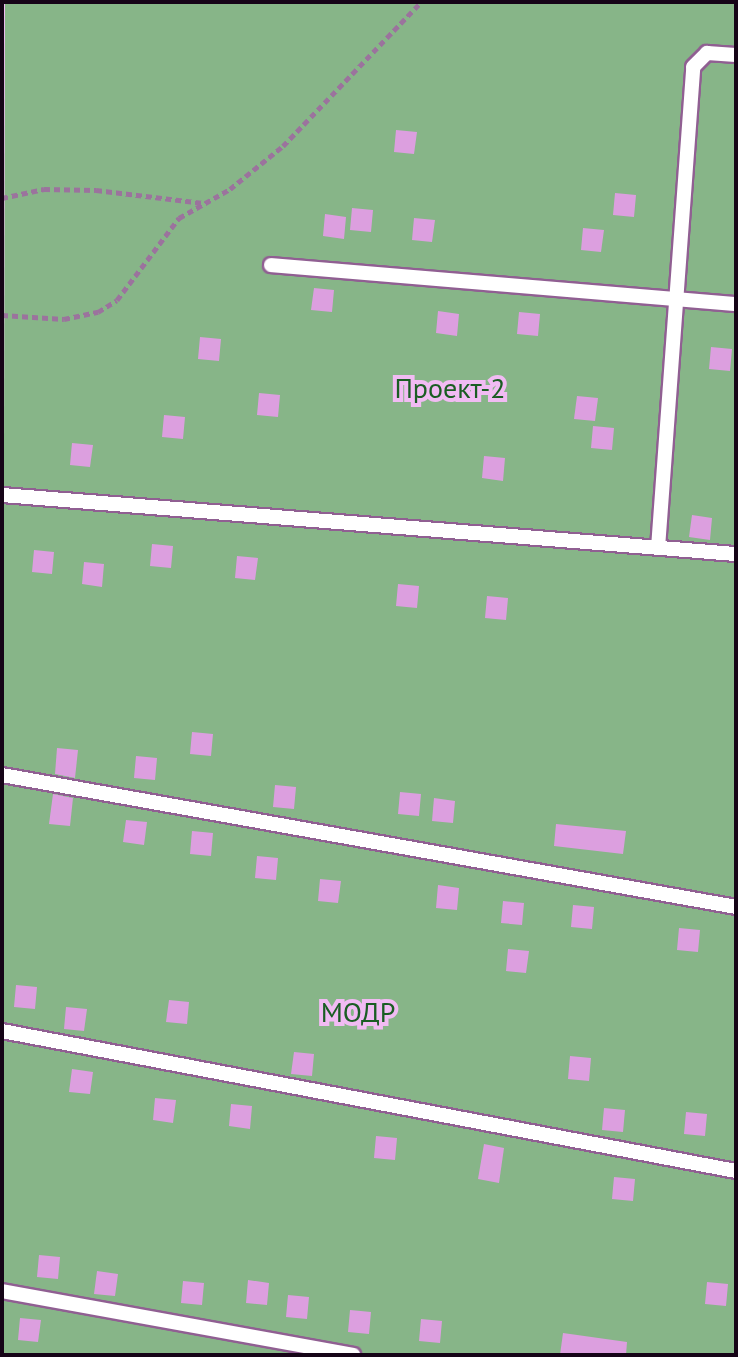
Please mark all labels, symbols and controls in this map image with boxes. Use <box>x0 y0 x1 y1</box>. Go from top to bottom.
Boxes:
park label: Проект-2 <box>394 371 506 405</box>
park label: МОДР <box>321 995 395 1029</box>

